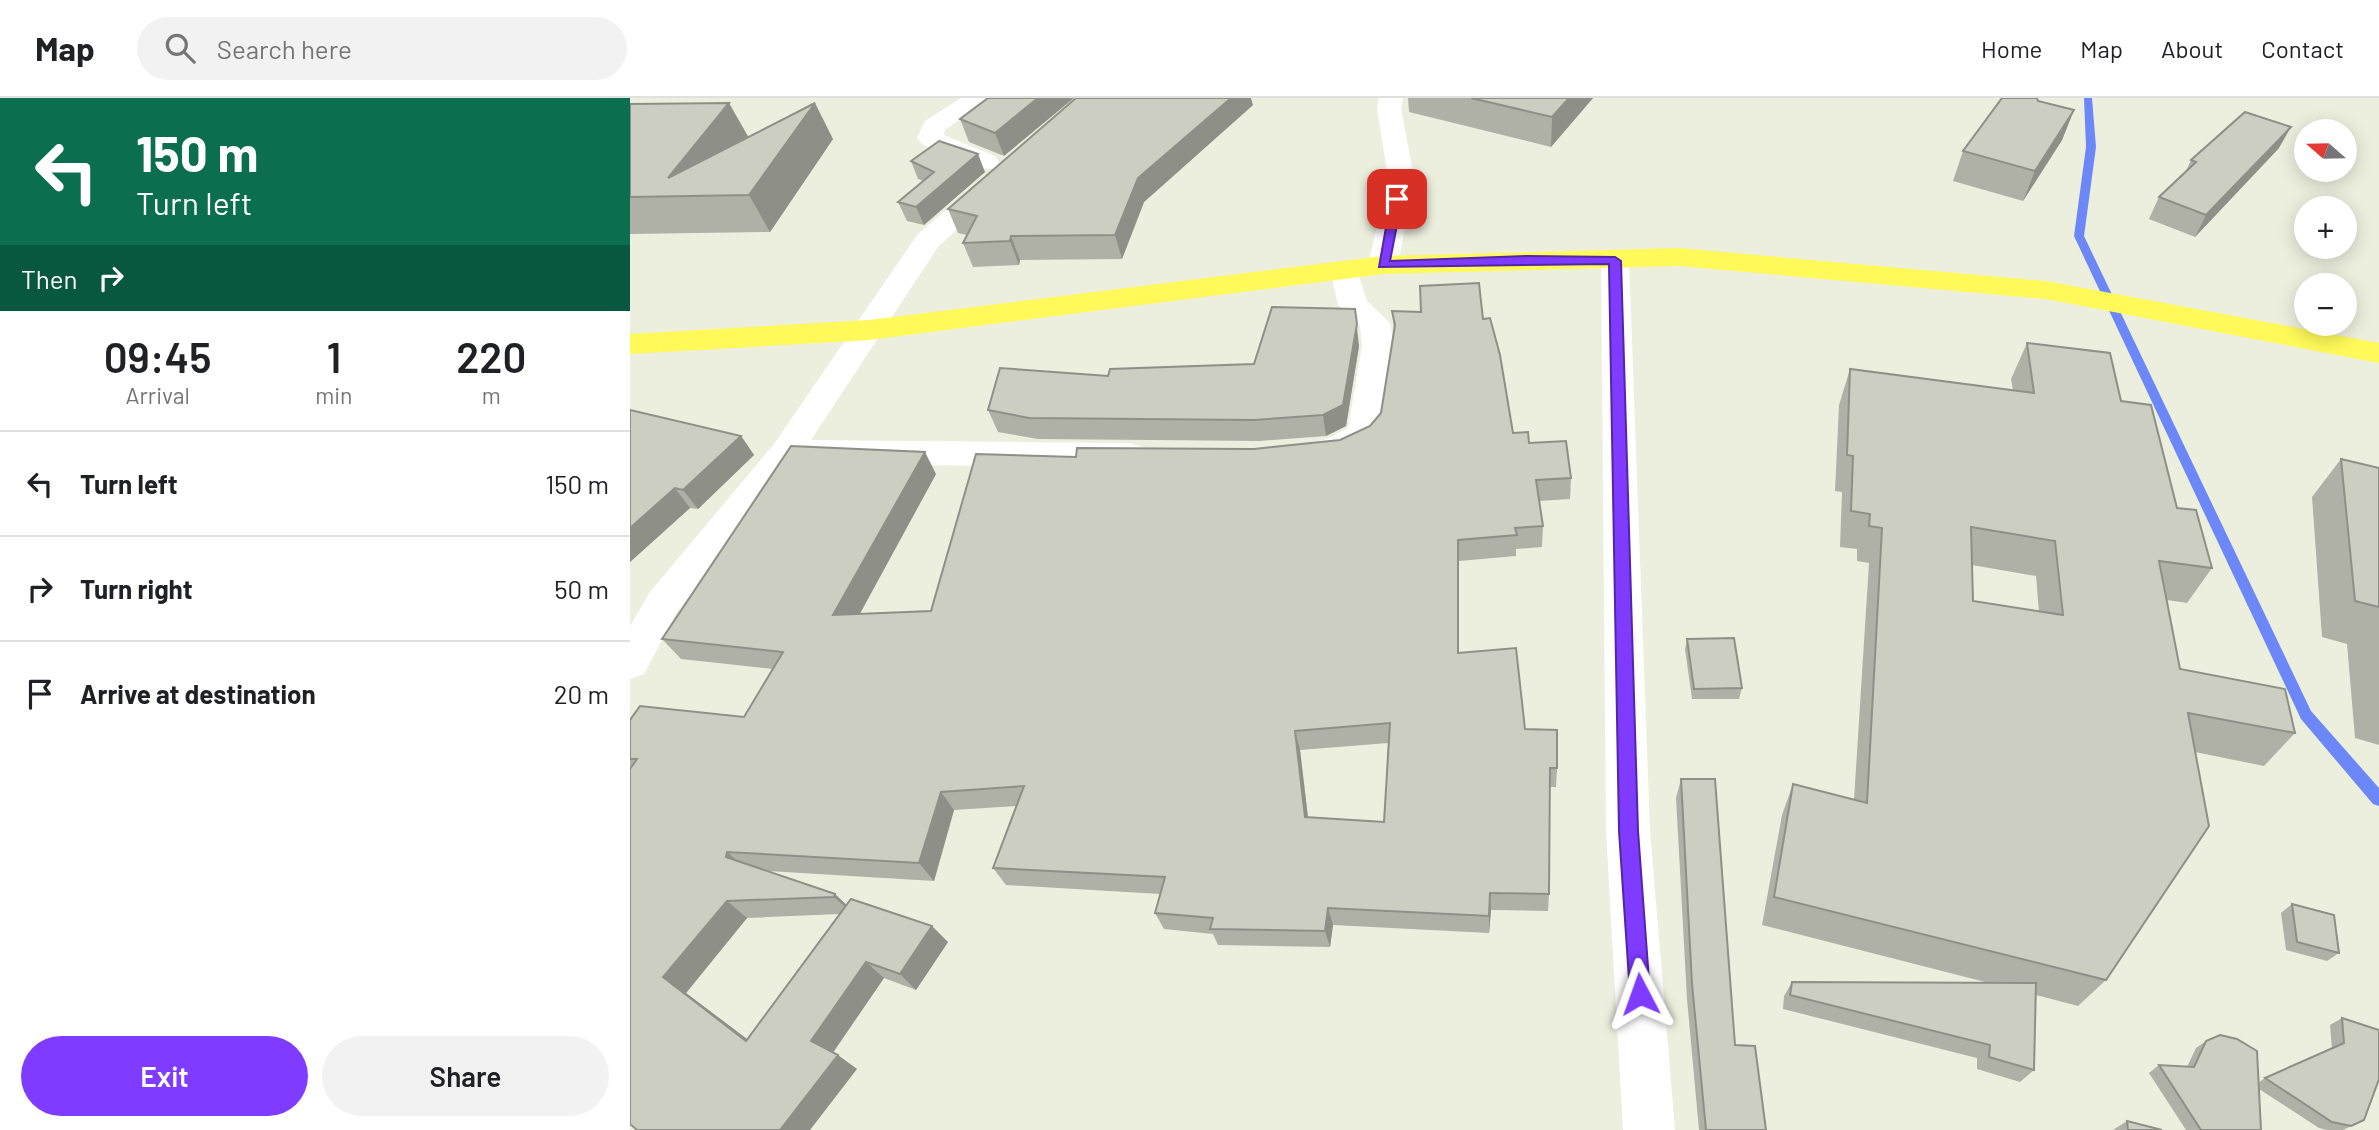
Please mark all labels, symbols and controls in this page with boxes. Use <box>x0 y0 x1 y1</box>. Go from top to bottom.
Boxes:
search box <box>137 17 627 80</box>
text: Map <box>35 28 95 68</box>
icon: search <box>161 29 199 67</box>
text: Search here <box>217 33 352 64</box>
text: Home <box>1981 34 2042 63</box>
text: Map <box>2080 34 2123 63</box>
text: About <box>2161 34 2223 63</box>
text: Contact <box>2261 34 2344 63</box>
north arrow <box>2294 119 2357 182</box>
map controls <box>2294 119 2357 336</box>
text: 150 m <box>136 123 258 182</box>
icon: left <box>21 126 112 217</box>
pin <box>1367 169 1427 229</box>
icon: arrive <box>1378 180 1416 218</box>
text: Turn left <box>136 183 253 221</box>
button: + <box>2294 196 2357 259</box>
icon: right <box>92 259 130 297</box>
text: Then <box>21 263 78 294</box>
button: − <box>2294 273 2357 336</box>
text: 09:45 <box>104 331 211 381</box>
text: 1 <box>326 331 341 381</box>
text: 220 <box>456 331 526 381</box>
text: Arrival <box>125 381 190 409</box>
text: min <box>315 381 352 409</box>
text: m <box>482 381 501 409</box>
icon: left <box>21 465 59 503</box>
text: Turn left <box>80 468 178 499</box>
text: 150 m <box>545 468 609 499</box>
icon: right <box>21 570 59 608</box>
text: Turn right <box>80 573 193 604</box>
text: 50 m <box>554 573 609 604</box>
icon: arrive <box>21 675 59 713</box>
text: Arrive at destination <box>80 678 316 709</box>
text: 20 m <box>554 678 609 709</box>
position arrow <box>1603 957 1677 1031</box>
button: Exit <box>21 1036 308 1116</box>
button: Share <box>322 1036 609 1116</box>

